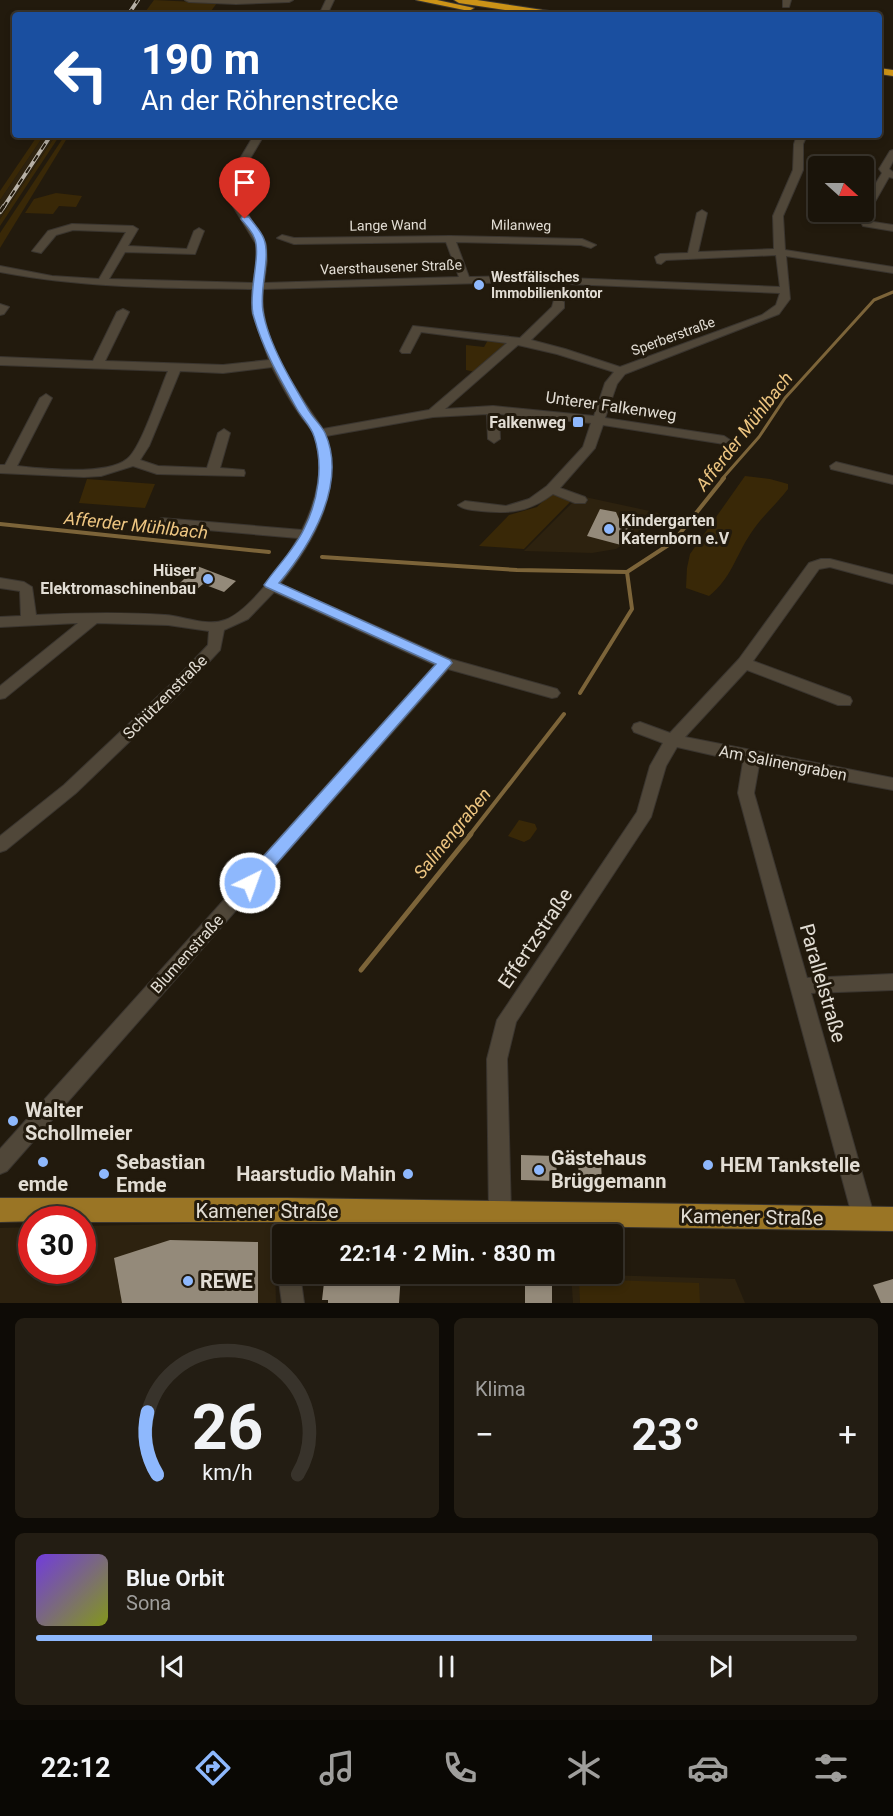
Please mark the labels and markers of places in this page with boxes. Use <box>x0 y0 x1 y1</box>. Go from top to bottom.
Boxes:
pin <box>219 157 270 219</box>
place label: Westfälisches Immobilienkontor <box>491 269 602 301</box>
marker: Westfälisches Immobilienkontor <box>472 278 486 292</box>
place label: Falkenweg <box>489 413 566 432</box>
marker: Falkenweg <box>571 415 585 429</box>
place label: Kindergarten Katernborn e.V <box>621 511 730 548</box>
marker: Kindergarten Katernborn e.V <box>602 522 616 536</box>
place label: Hüser Elektromaschinenbau <box>40 561 196 598</box>
marker: Hüser Elektromaschinenbau <box>201 572 215 586</box>
place label: Walter Schollmeier <box>25 1098 133 1145</box>
marker: Walter Schollmeier <box>6 1114 20 1128</box>
place label: Gästehaus Brüggemann <box>551 1146 666 1193</box>
place label: Sebastian Emde <box>116 1150 205 1197</box>
place label: HEM Tankstelle <box>720 1153 860 1177</box>
marker: emde <box>36 1155 50 1169</box>
marker: HEM Tankstelle <box>701 1158 715 1172</box>
place label: Haarstudio Mahin <box>236 1162 396 1186</box>
marker: Gästehaus Brüggemann <box>532 1163 546 1177</box>
marker: Sebastian Emde <box>97 1167 111 1181</box>
marker: Haarstudio Mahin <box>401 1167 415 1181</box>
place label: emde <box>18 1172 68 1196</box>
place label: REWE <box>200 1269 253 1293</box>
marker: REWE <box>181 1274 195 1288</box>

